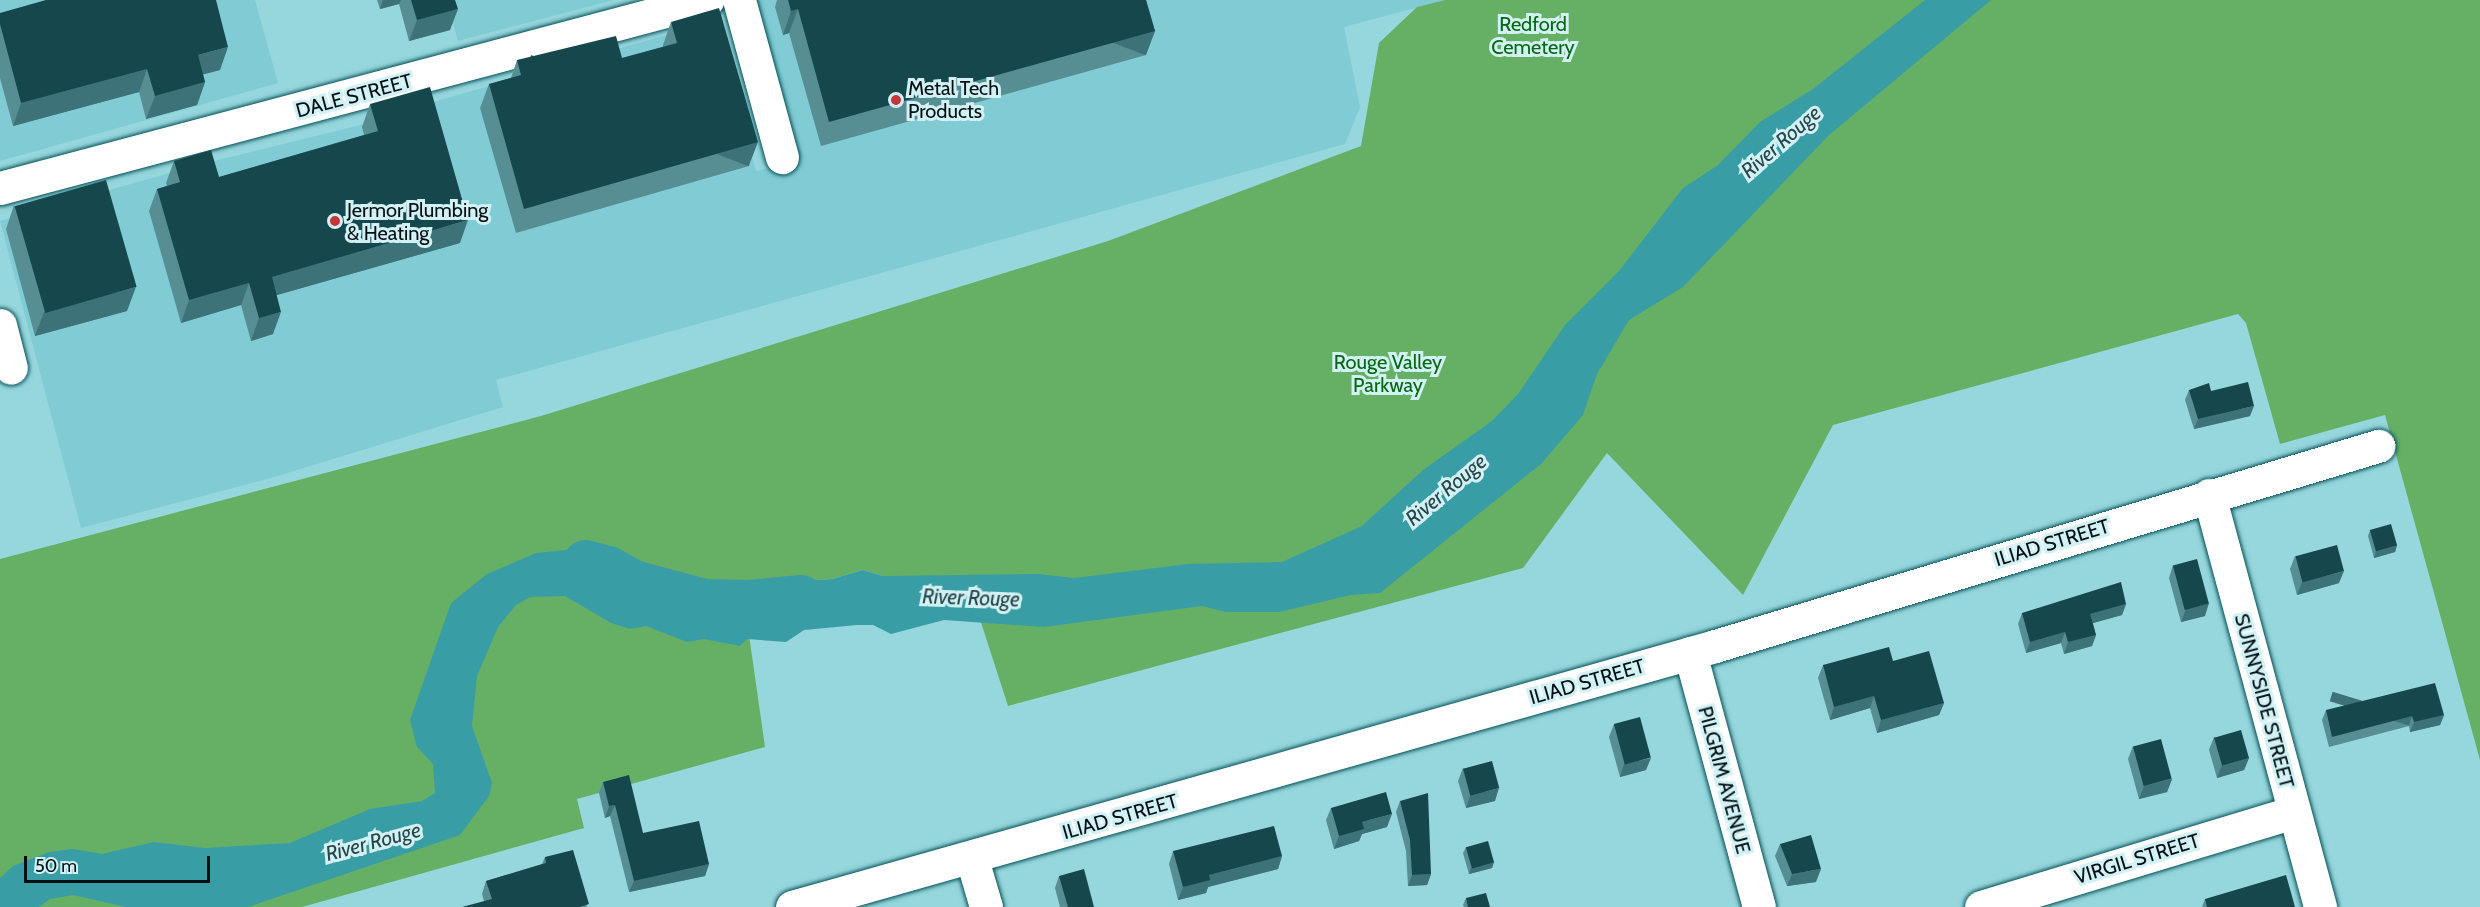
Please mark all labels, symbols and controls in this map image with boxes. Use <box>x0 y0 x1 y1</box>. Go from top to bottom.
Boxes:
park label: Redford Cemetery <box>1491 13 1575 60</box>
street label: DALE STREET <box>293 69 415 123</box>
place label: Metal Tech Products <box>908 77 999 124</box>
marker: Metal Tech Products <box>889 93 903 107</box>
water label: River Rouge <box>1736 100 1826 184</box>
place label: Jermor Plumbing & Heating <box>347 198 488 245</box>
marker: Jermor Plumbing & Heating <box>328 214 342 228</box>
park label: Rouge Valley Parkway <box>1334 350 1442 397</box>
water label: River Rouge <box>1401 449 1491 531</box>
street label: ILIAD STREET <box>1992 514 2112 572</box>
water label: River Rouge <box>922 584 1020 612</box>
street label: SUNNYSIDE STREET <box>2229 611 2299 791</box>
street label: ILIAD STREET <box>1527 654 1647 710</box>
street label: PILGRIM AVENUE <box>1693 704 1755 856</box>
street label: ILIAD STREET <box>1060 789 1180 845</box>
water label: River Rouge <box>323 817 423 867</box>
street label: VIRGIL STREET <box>2072 829 2202 889</box>
scale bar <box>27 844 213 882</box>
text: 50 m <box>35 855 77 877</box>

